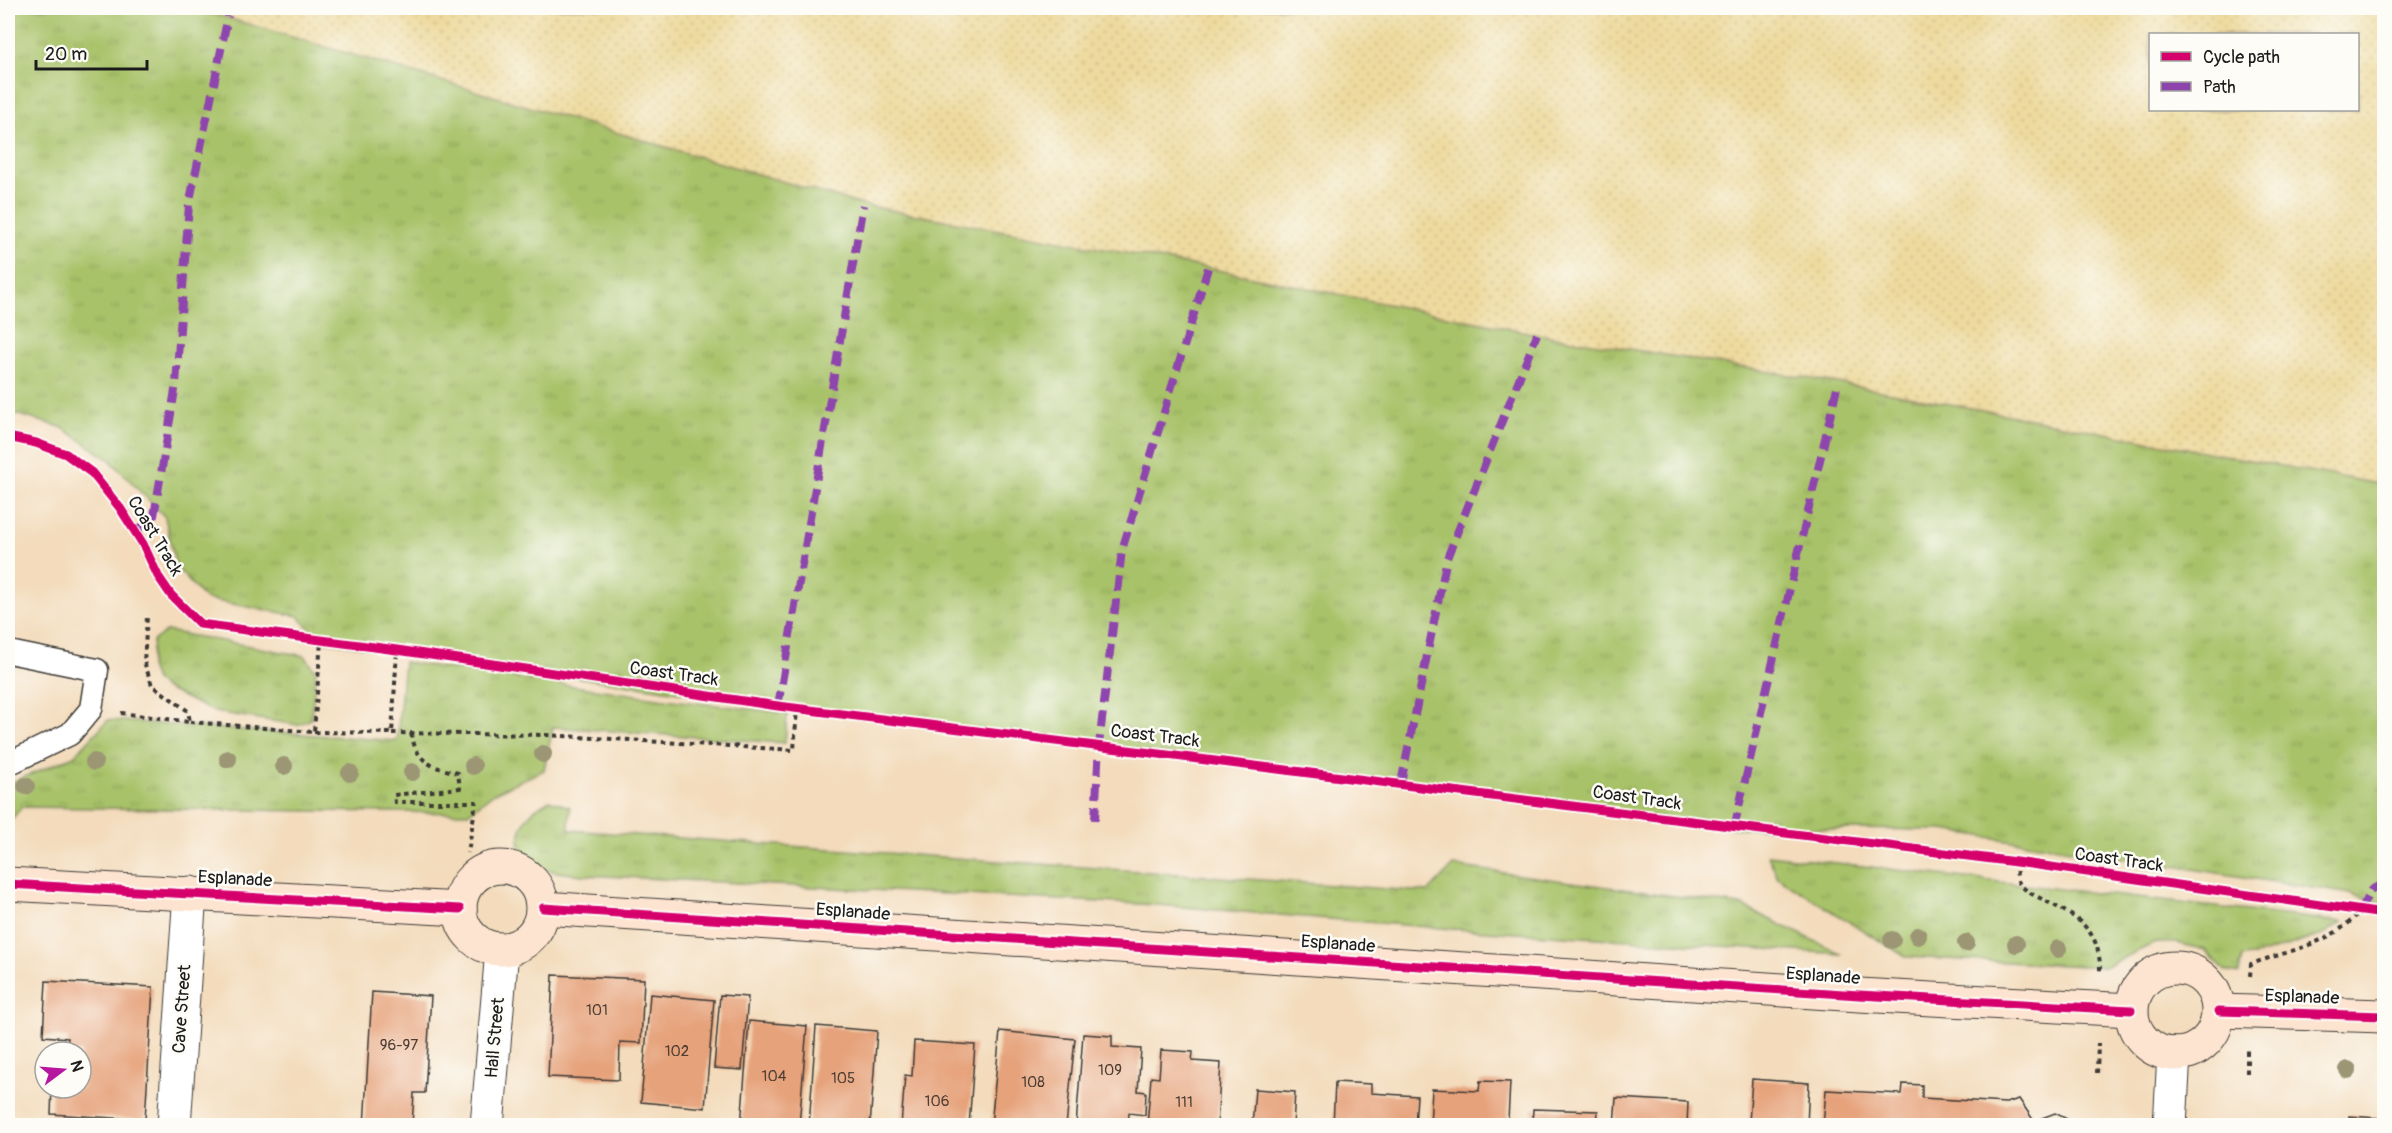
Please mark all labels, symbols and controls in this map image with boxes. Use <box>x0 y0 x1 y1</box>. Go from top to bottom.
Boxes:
scale bar <box>36 33 147 71</box>
legend <box>2149 33 2359 111</box>
text: 20 m <box>45 43 87 66</box>
text: Cycle path <box>2203 46 2280 69</box>
text: Path <box>2203 76 2236 99</box>
street label: Coast Track <box>122 492 188 581</box>
street label: Coast Track <box>628 656 720 692</box>
street label: Coast Track <box>1109 719 1201 753</box>
street label: Coast Track <box>1591 780 1683 816</box>
street label: Coast Track <box>2073 842 2165 878</box>
street label: Esplanade <box>197 866 273 892</box>
street label: Esplanade <box>815 898 891 926</box>
street label: Esplanade <box>1300 930 1376 958</box>
street label: Esplanade <box>1785 962 1861 990</box>
street label: Cave Street <box>167 963 197 1054</box>
street label: Esplanade <box>2264 984 2340 1010</box>
street label: Hall Street <box>480 996 510 1079</box>
house number: 101 <box>586 1001 608 1020</box>
house number: 96-97 <box>380 1036 418 1055</box>
north arrow <box>33 1040 93 1100</box>
house number: 102 <box>665 1042 689 1061</box>
text: N <box>65 1058 88 1074</box>
house number: 109 <box>1098 1061 1122 1080</box>
house number: 104 <box>762 1067 787 1086</box>
house number: 105 <box>831 1069 855 1088</box>
house number: 108 <box>1021 1073 1045 1092</box>
house number: 106 <box>925 1092 949 1111</box>
house number: 111 <box>1175 1093 1193 1112</box>

